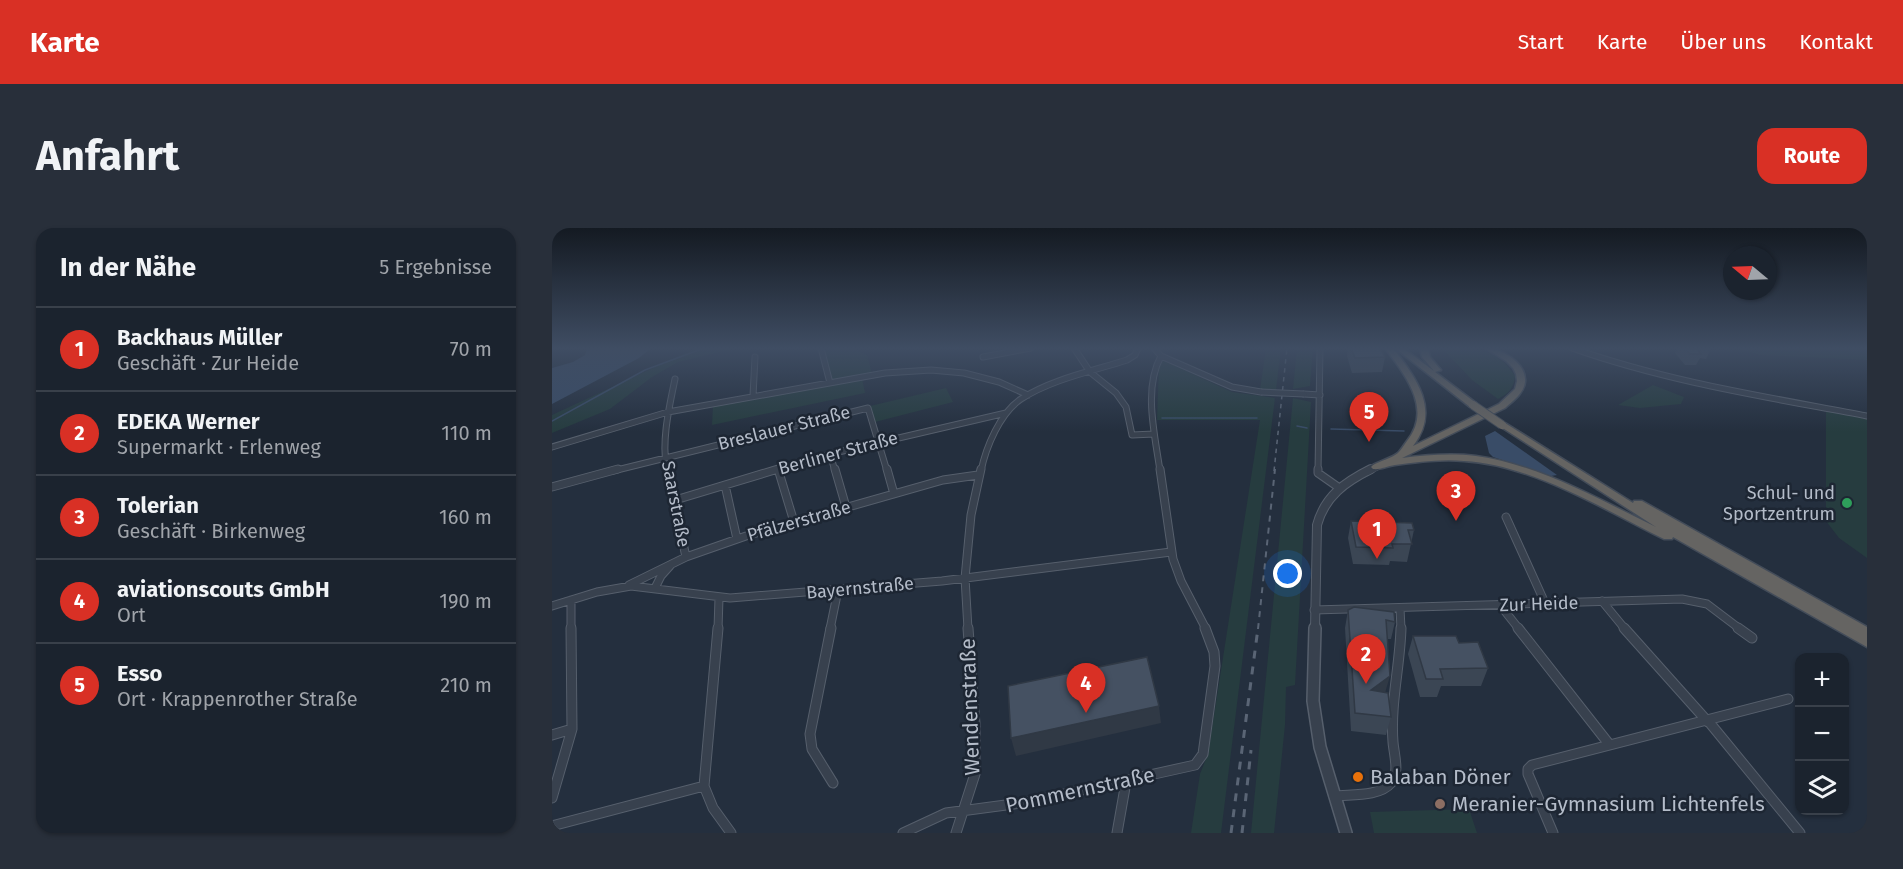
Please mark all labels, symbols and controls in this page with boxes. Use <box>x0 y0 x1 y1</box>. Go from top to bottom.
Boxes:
text: Karte <box>30 26 100 59</box>
text: Start <box>1518 29 1564 55</box>
text: Karte <box>1597 29 1647 55</box>
text: Über uns <box>1680 29 1766 55</box>
text: Kontakt <box>1799 29 1873 55</box>
button: Route <box>1757 128 1867 184</box>
text: Anfahrt <box>36 131 179 181</box>
north arrow <box>1723 246 1777 300</box>
text: In der Nähe <box>60 252 196 283</box>
text: 5 Ergebnisse <box>379 255 492 279</box>
text: Backhaus Müller <box>117 324 282 351</box>
text: 1 <box>75 337 84 361</box>
text: 70 m <box>450 337 492 361</box>
text: Geschäft · Zur Heide <box>117 351 299 375</box>
pin: 5 <box>1350 392 1388 442</box>
street label: Breslauer Straße <box>716 401 852 455</box>
text: EDEKA Werner <box>117 408 260 435</box>
text: 2 <box>74 421 85 445</box>
text: 110 m <box>441 421 492 445</box>
street label: Berliner Straße <box>776 426 900 480</box>
text: Supermarkt · Erlenweg <box>117 435 321 459</box>
street label: Saarstraße <box>657 459 695 549</box>
pin: 3 <box>1436 472 1476 521</box>
place label: Schul- und Sportzentrum <box>1723 482 1835 525</box>
text: Tolerian <box>117 492 199 519</box>
street label: Pfälzerstraße <box>745 496 853 546</box>
marker: Schul- und Sportzentrum <box>1840 496 1854 510</box>
text: 3 <box>74 505 85 529</box>
text: 160 m <box>439 505 492 529</box>
pin: 1 <box>1358 510 1396 559</box>
text: Geschäft · Birkenweg <box>117 519 305 543</box>
your location <box>1273 559 1302 588</box>
street label: Bayernstraße <box>805 572 915 604</box>
text: aviationscouts GmbH <box>117 576 330 603</box>
text: 4 <box>74 589 85 613</box>
text: 190 m <box>439 589 492 613</box>
street label: Zur Heide <box>1499 592 1579 616</box>
text: Ort <box>117 603 146 627</box>
pin: 2 <box>1346 634 1386 684</box>
street label: Wendenstraße <box>955 638 985 776</box>
map controls <box>1795 653 1849 815</box>
button: + <box>1795 653 1849 707</box>
text: Esso <box>117 660 162 687</box>
pin: 4 <box>1066 664 1106 713</box>
text: 5 <box>74 673 85 697</box>
text: 210 m <box>440 673 492 697</box>
text: Ort · Krappenrother Straße <box>117 687 358 711</box>
button: − <box>1795 707 1849 761</box>
button: layers <box>1795 761 1849 815</box>
street label: Pommernstraße <box>1003 762 1157 818</box>
place label: Balaban Döner <box>1370 764 1511 790</box>
marker: Balaban Döner <box>1351 770 1365 784</box>
place label: Meranier-Gymnasium Lichtenfels <box>1452 791 1765 817</box>
marker: Meranier-Gymnasium Lichtenfels <box>1433 797 1447 811</box>

